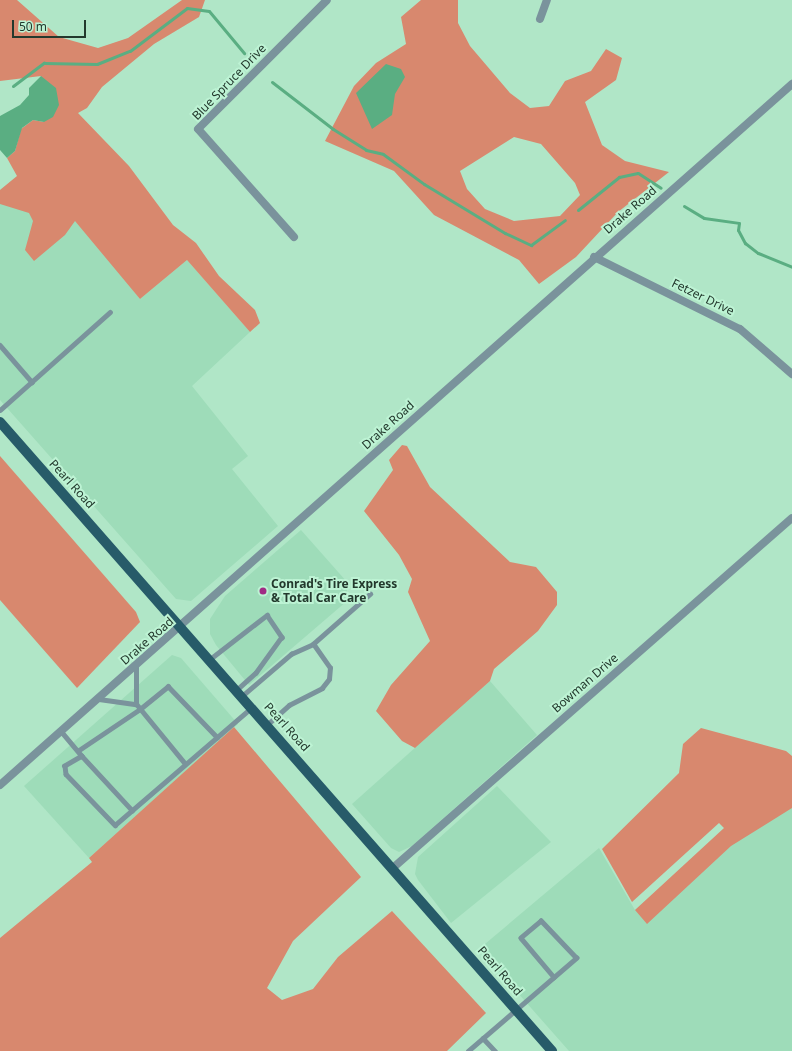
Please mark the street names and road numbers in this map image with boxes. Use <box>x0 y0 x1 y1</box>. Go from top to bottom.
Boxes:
street label: Blue Spruce Drive <box>189 41 269 123</box>
street label: Drake Road <box>601 183 659 237</box>
street label: Fetzer Drive <box>670 276 736 318</box>
street label: Drake Road <box>359 398 417 452</box>
street label: Pearl Road <box>46 457 98 511</box>
street label: Drake Road <box>118 614 176 668</box>
street label: Bowman Drive <box>549 651 621 715</box>
street label: Pearl Road <box>261 700 313 754</box>
street label: Pearl Road <box>475 943 525 999</box>

